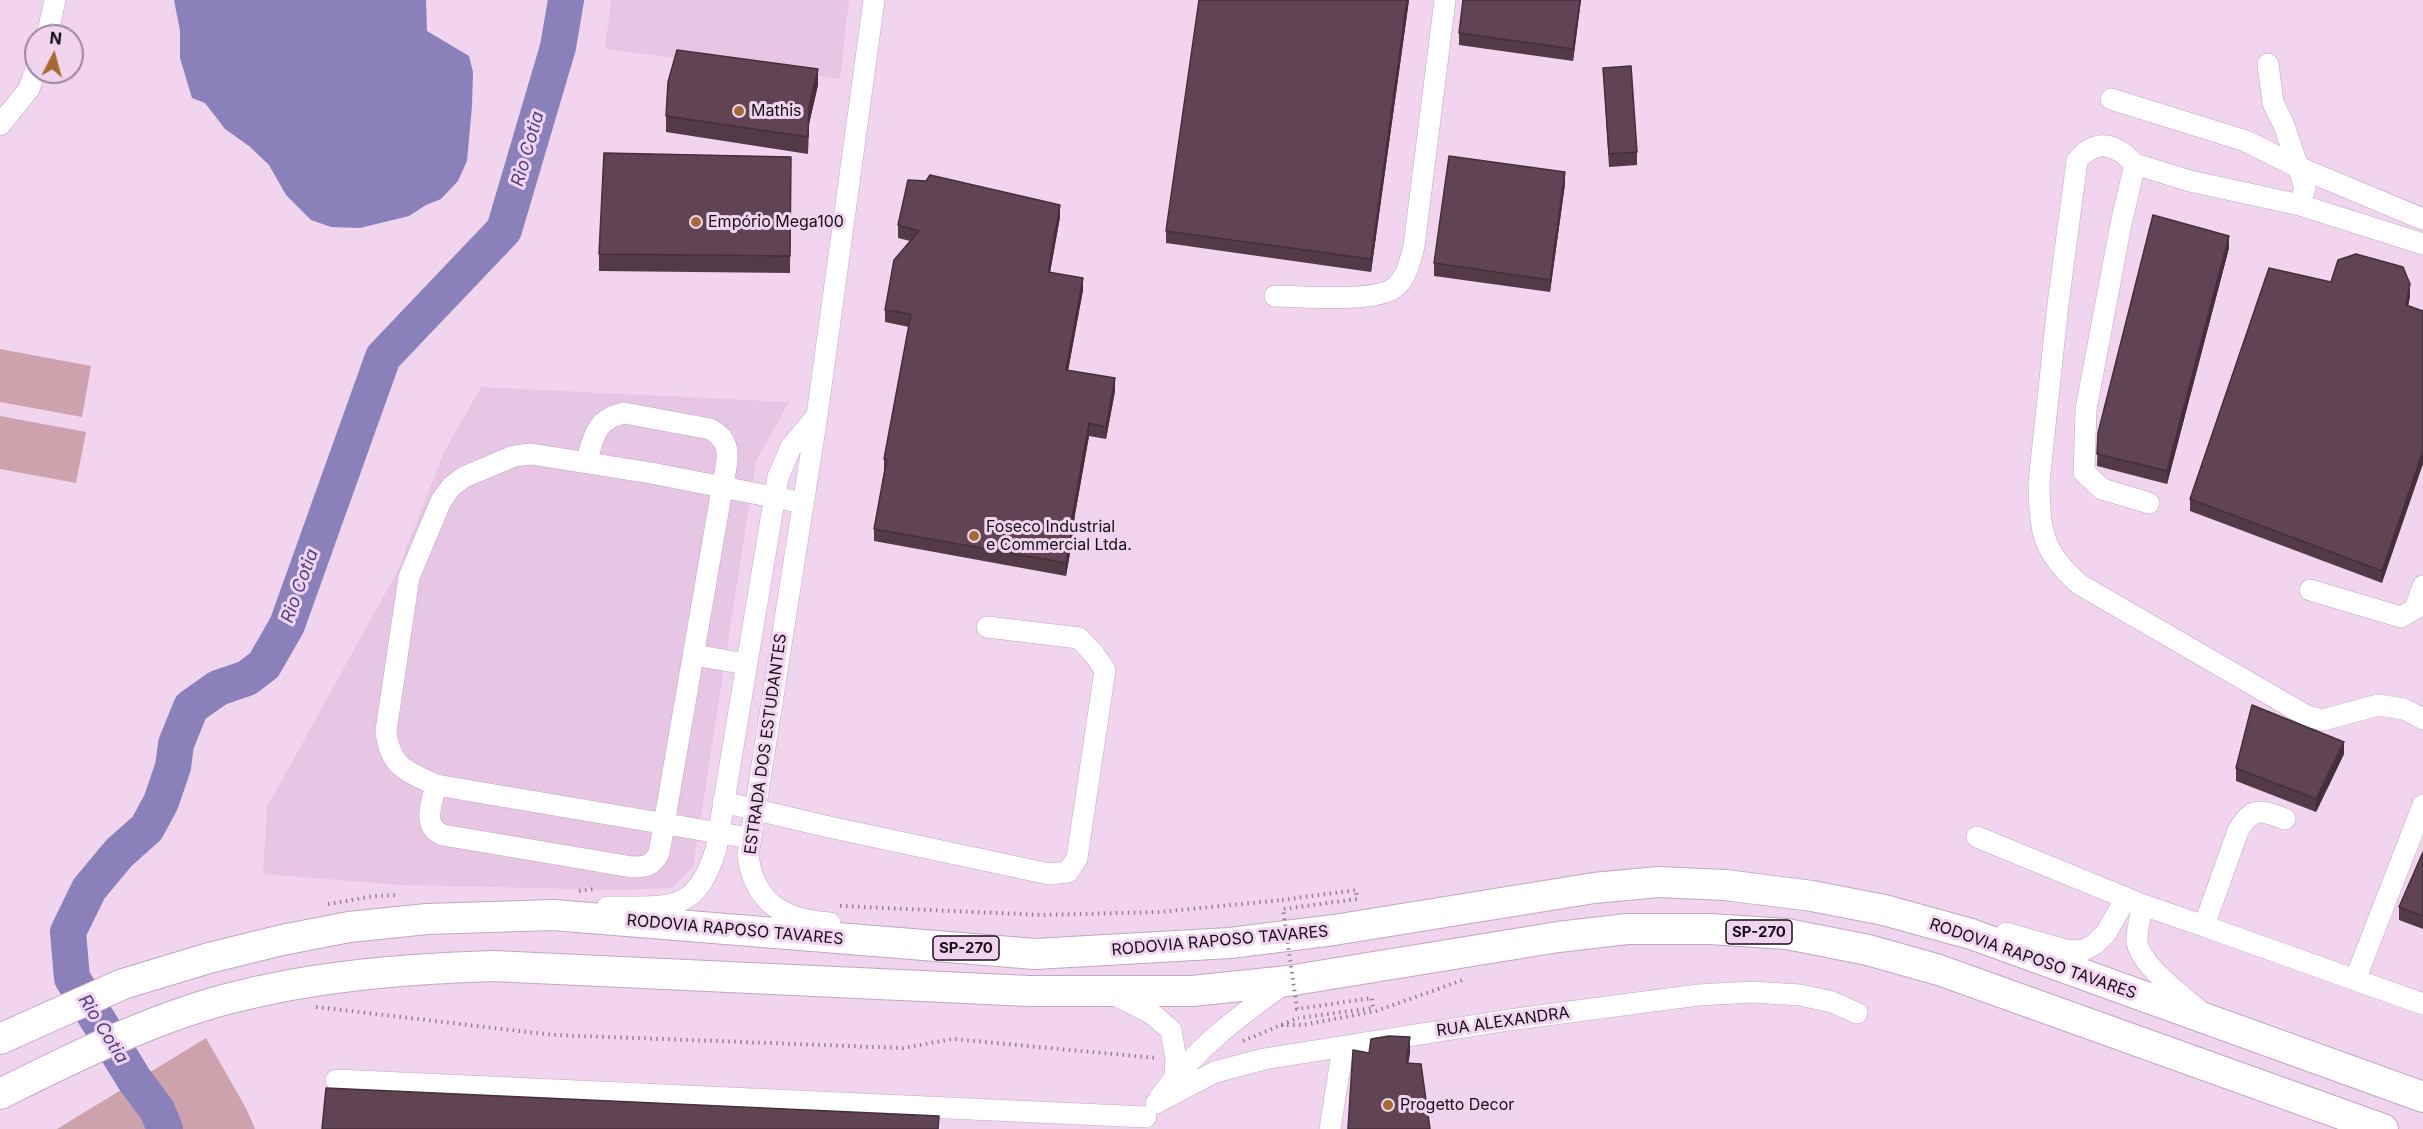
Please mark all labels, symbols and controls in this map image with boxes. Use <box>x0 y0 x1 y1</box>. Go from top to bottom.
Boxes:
north arrow <box>24 24 84 84</box>
text: N <box>49 28 63 49</box>
place label: Mathis <box>751 101 801 121</box>
marker: Mathis <box>732 104 746 118</box>
water label: Rio Cotia <box>507 109 549 189</box>
place label: Empório Mega100 <box>708 212 844 232</box>
marker: Empório Mega100 <box>689 215 703 229</box>
place label: Foseco Industrial e Commercial Ltda. <box>986 517 1132 555</box>
marker: Foseco Industrial e Commercial Ltda. <box>967 529 981 543</box>
water label: Rio Cotia <box>277 546 323 626</box>
street label: ESTRADA DOS ESTUDANTES <box>741 632 791 856</box>
street label: RODOVIA RAPOSO TAVARES <box>626 911 844 949</box>
street label: RODOVIA RAPOSO TAVARES <box>1927 915 2139 1003</box>
road number: SP-270 <box>1726 920 1792 944</box>
street label: RODOVIA RAPOSO TAVARES <box>1111 922 1329 960</box>
road number: SP-270 <box>933 936 999 960</box>
water label: Rio Cotia <box>73 991 133 1067</box>
street label: RUA ALEXANDRA <box>1435 1003 1571 1041</box>
place label: Progetto Decor <box>1400 1095 1514 1115</box>
marker: Progetto Decor <box>1381 1098 1395 1112</box>

